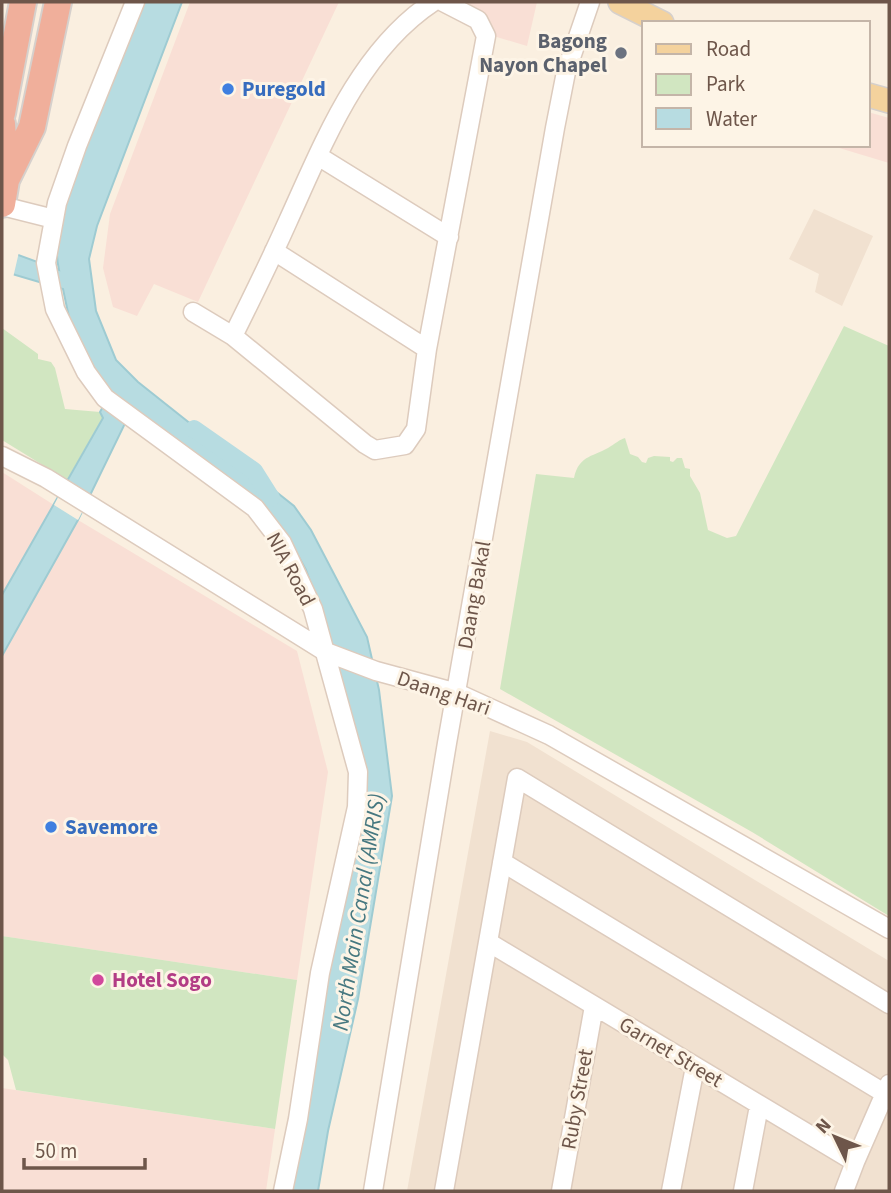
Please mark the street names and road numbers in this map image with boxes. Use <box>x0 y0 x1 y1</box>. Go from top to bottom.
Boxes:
street label: NIA Road <box>259 527 323 611</box>
street label: Daang Bakal <box>450 539 498 651</box>
street label: Daang Hari <box>393 663 495 723</box>
street label: Garnet Street <box>613 1009 729 1095</box>
street label: Ruby Street <box>553 1046 601 1152</box>

